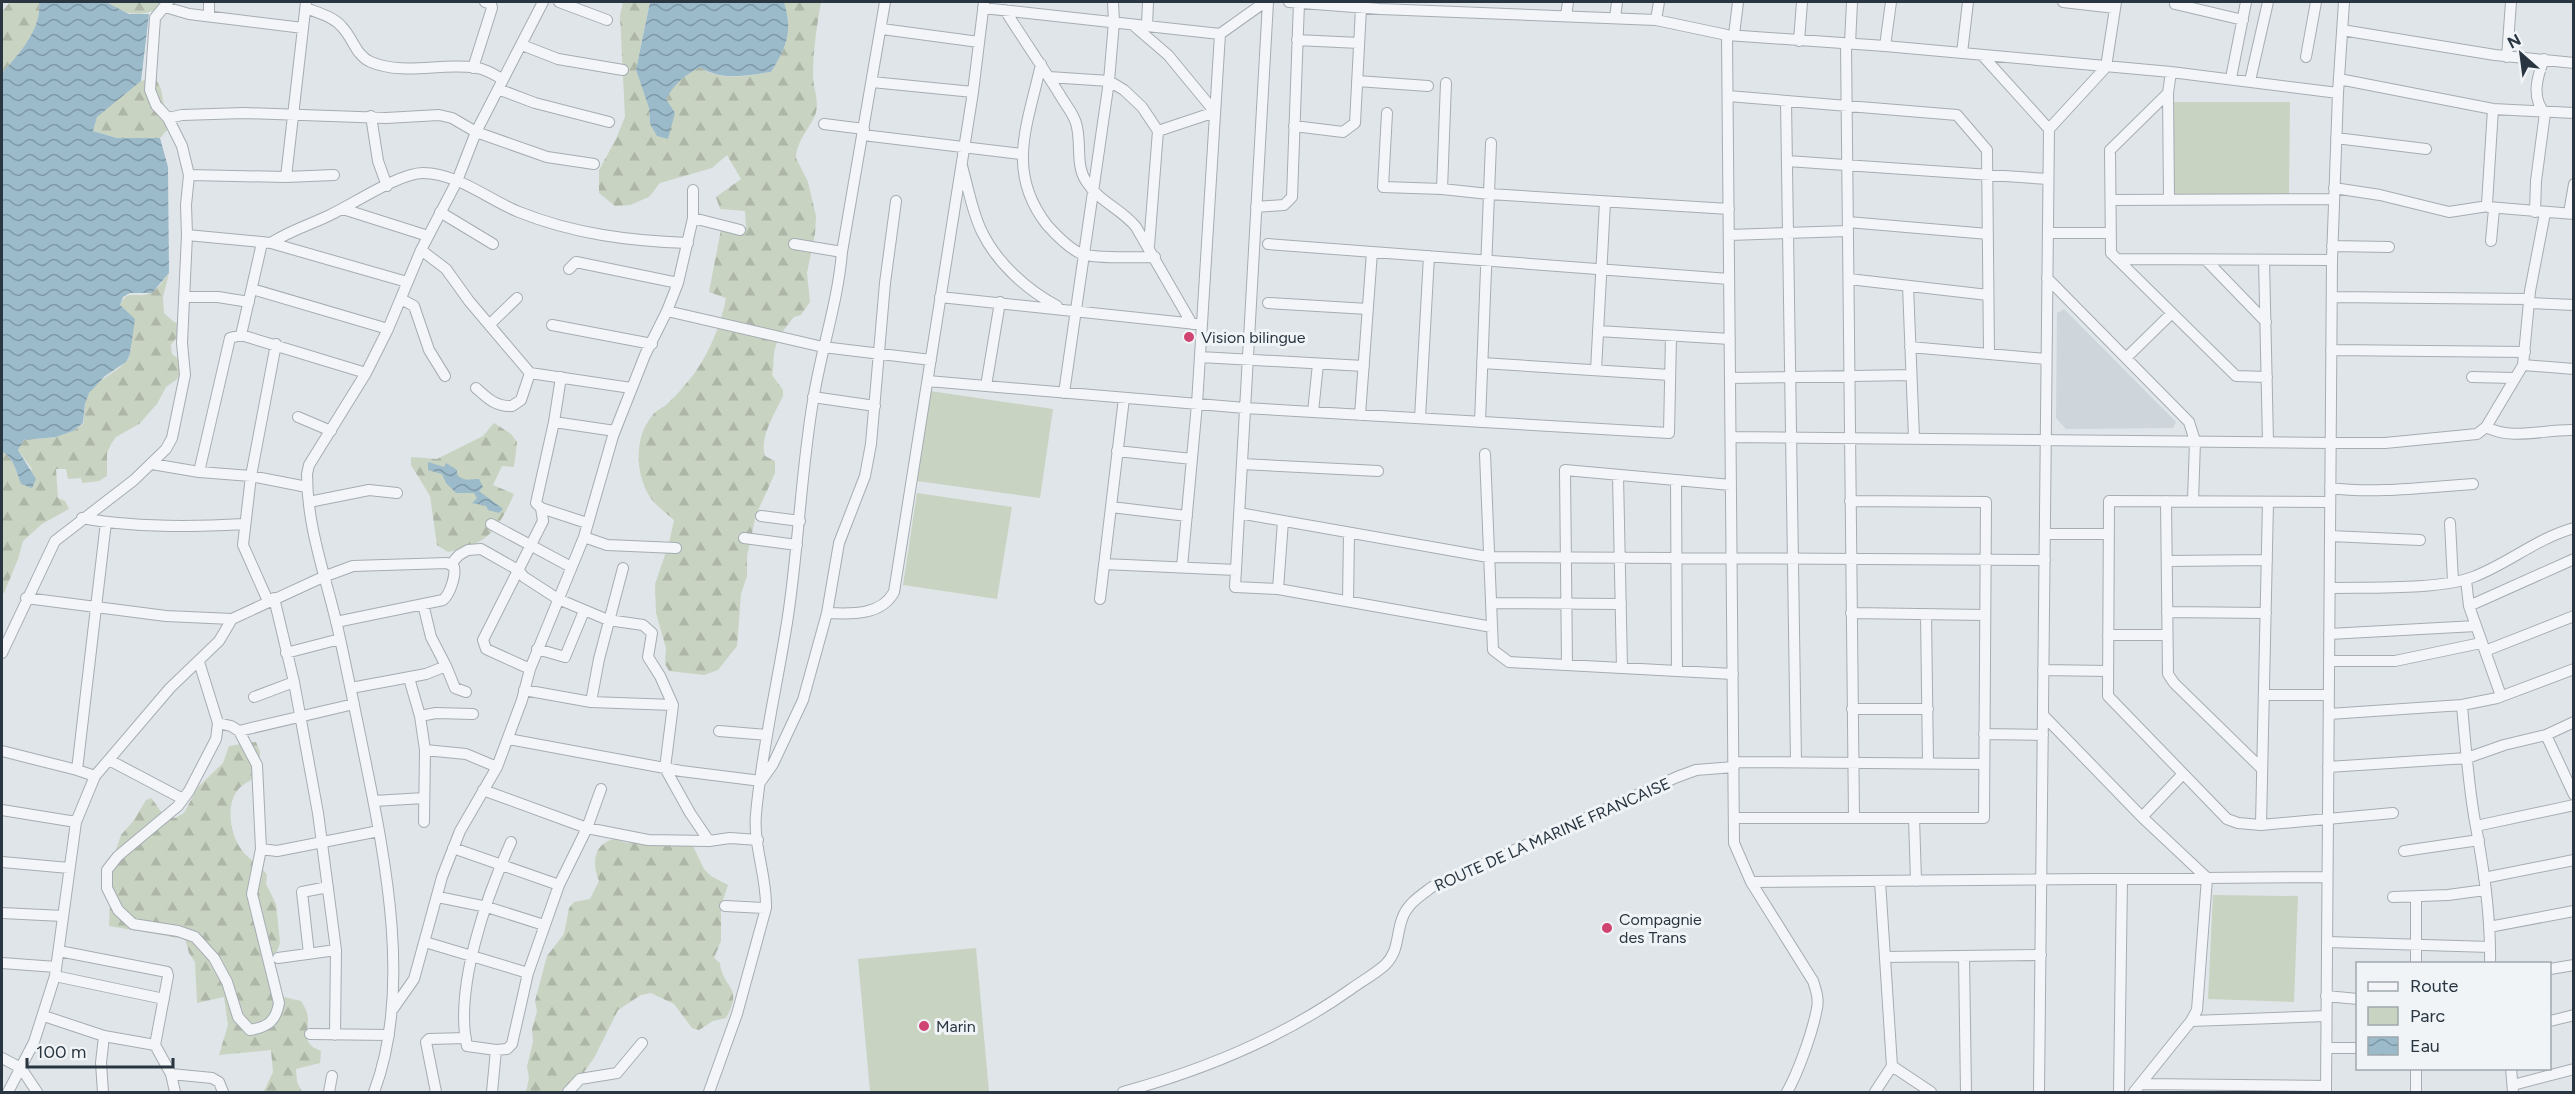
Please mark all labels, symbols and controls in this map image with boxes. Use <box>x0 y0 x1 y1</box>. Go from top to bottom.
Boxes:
north arrow <box>2491 24 2551 84</box>
text: N <box>2504 30 2524 52</box>
place label: Vision bilingue <box>1201 328 1306 347</box>
marker: Vision bilingue <box>1182 330 1196 344</box>
street label: ROUTE DE LA MARINE FRANCAISE <box>1431 774 1673 895</box>
place label: Compagnie des Trans <box>1619 910 1702 947</box>
marker: Compagnie des Trans <box>1600 921 1614 935</box>
legend <box>2356 962 2551 1070</box>
text: Route <box>2410 975 2459 997</box>
text: Parc <box>2410 1005 2446 1027</box>
place label: Marin <box>936 1017 976 1036</box>
marker: Marin <box>917 1019 931 1033</box>
scale bar <box>27 1031 172 1069</box>
text: Eau <box>2410 1035 2440 1057</box>
text: 100 m <box>36 1041 86 1063</box>

